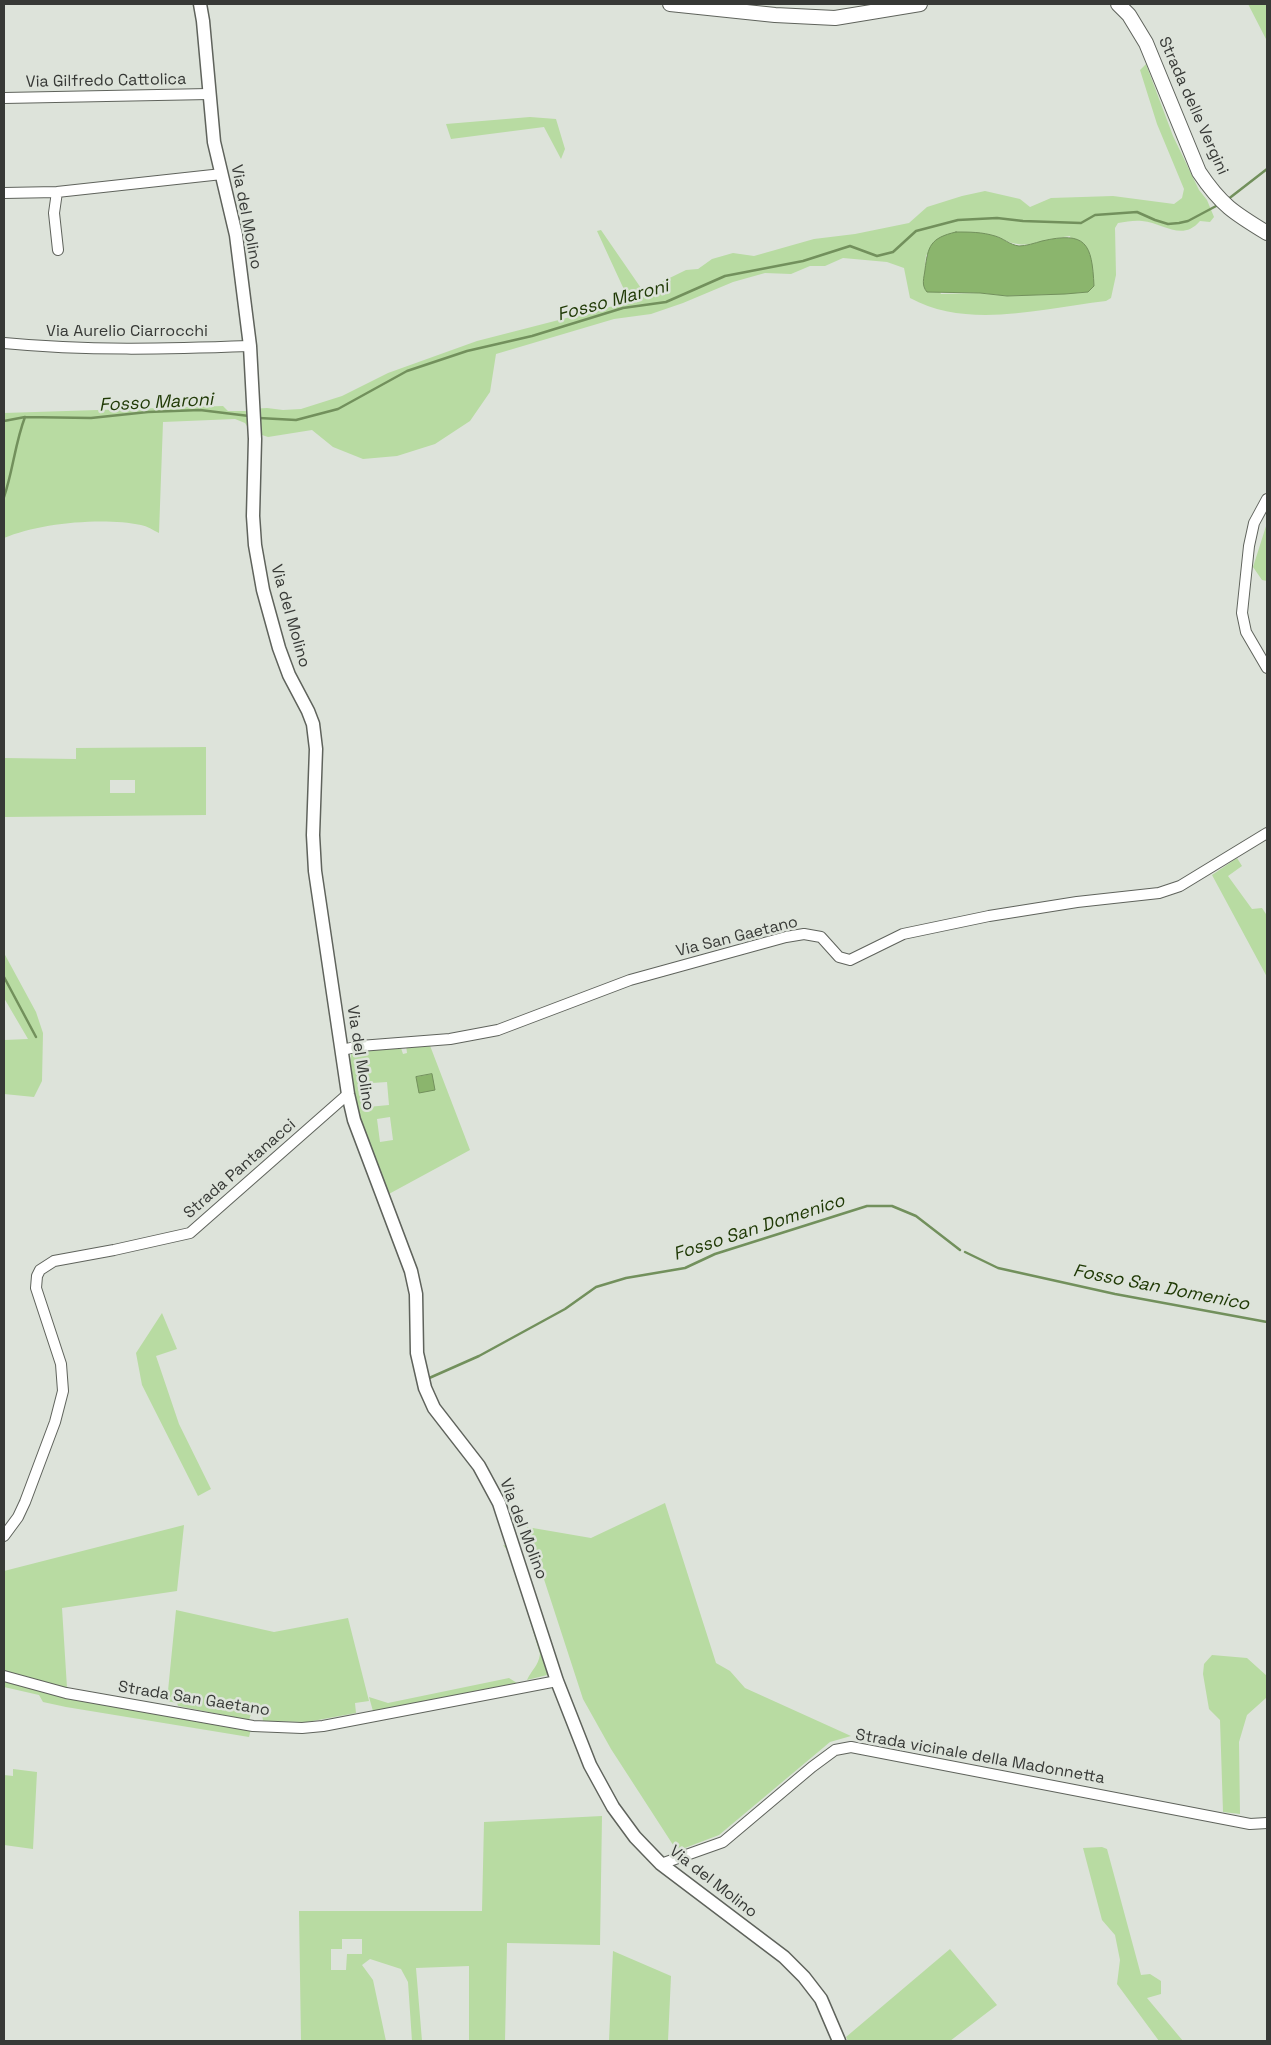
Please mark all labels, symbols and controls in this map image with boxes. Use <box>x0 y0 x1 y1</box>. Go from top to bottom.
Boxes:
street label: Strada delle Vergini <box>1154 34 1232 178</box>
street label: Via Gilfredo Cattolica <box>26 70 186 92</box>
street label: Via del Molino <box>226 163 266 271</box>
water label: Fosso Maroni <box>555 276 671 326</box>
street label: Via Aurelio Ciarrocchi <box>46 322 208 342</box>
water label: Fosso Maroni <box>98 389 214 417</box>
street label: Via del Molino <box>266 562 314 670</box>
street label: Via San Gaetano <box>674 913 800 961</box>
street label: Via del Molino <box>342 1004 378 1112</box>
street label: Strada Pantanacci <box>180 1115 300 1223</box>
water label: Fosso San Domenico <box>671 1190 847 1266</box>
water label: Fosso San Domenico <box>1071 1260 1251 1316</box>
street label: Via del Molino <box>495 1476 551 1582</box>
street label: Strada San Gaetano <box>117 1678 271 1720</box>
street label: Strada vicinale della Madonnetta <box>854 1726 1106 1788</box>
street label: Via del Molino <box>665 1842 761 1922</box>

